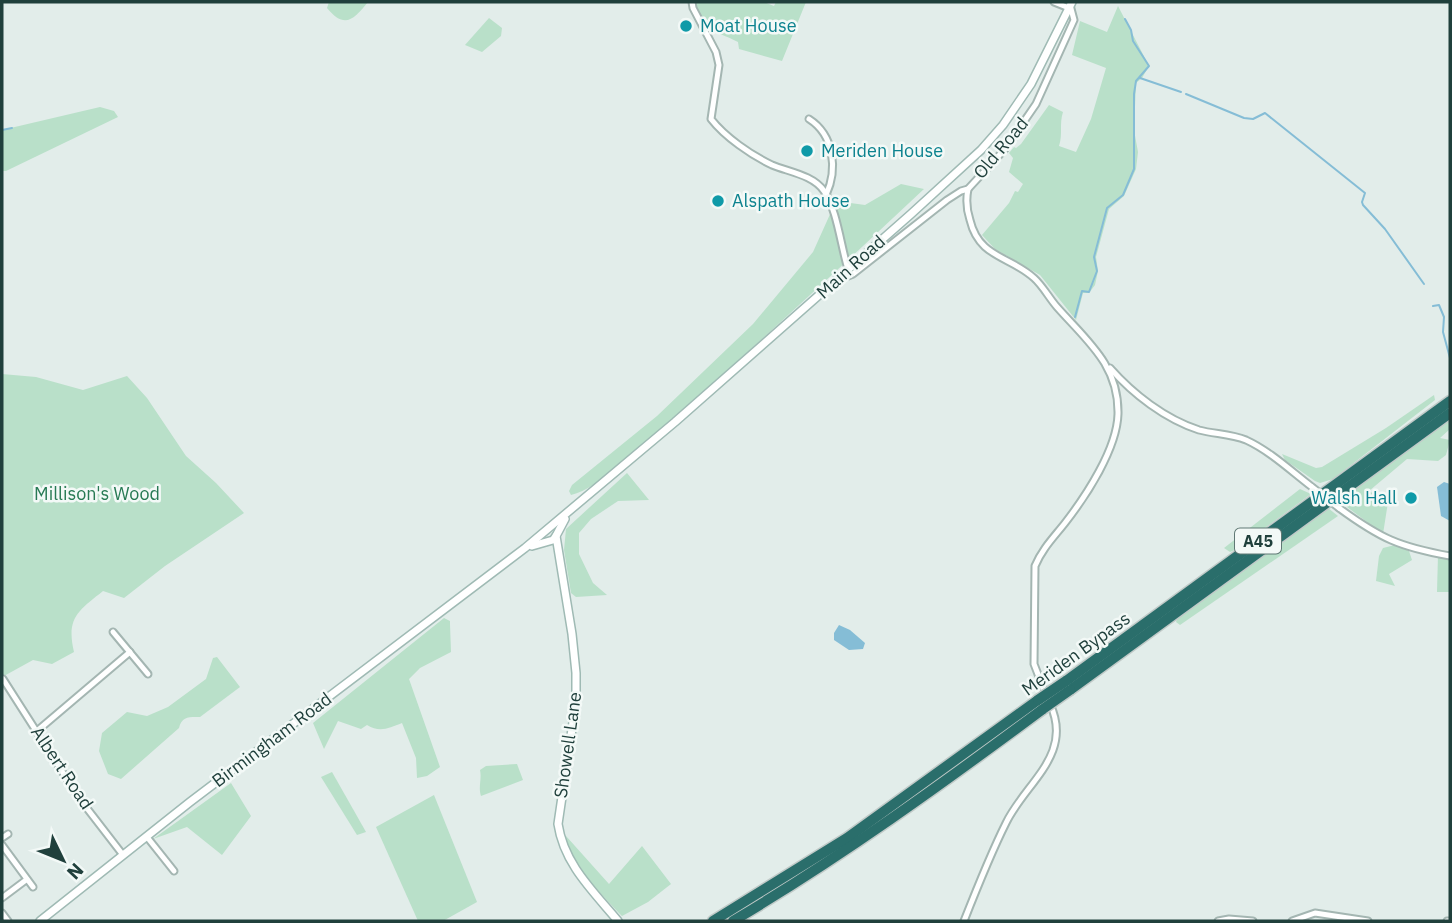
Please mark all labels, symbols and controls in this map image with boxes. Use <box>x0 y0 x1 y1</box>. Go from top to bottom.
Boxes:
place label: Moat House <box>700 14 797 37</box>
marker: Moat House <box>678 18 694 34</box>
street label: Old Road <box>968 112 1033 183</box>
place label: Meriden House <box>821 139 943 162</box>
marker: Meriden House <box>799 143 815 159</box>
place label: Alspath House <box>732 189 850 212</box>
marker: Alspath House <box>710 193 726 209</box>
street label: Main Road <box>812 230 890 303</box>
park label: Millison's Wood <box>34 482 160 505</box>
place label: Walsh Hall <box>1311 486 1397 509</box>
marker: Walsh Hall <box>1403 490 1419 506</box>
road number: A45 <box>1235 528 1281 554</box>
street label: Meriden Bypass <box>1017 607 1134 701</box>
street label: Birmingham Road <box>207 687 336 792</box>
street label: Showell Lane <box>549 690 586 799</box>
street label: Albert Road <box>26 722 99 814</box>
north arrow <box>28 825 98 895</box>
text: N <box>62 858 89 885</box>

